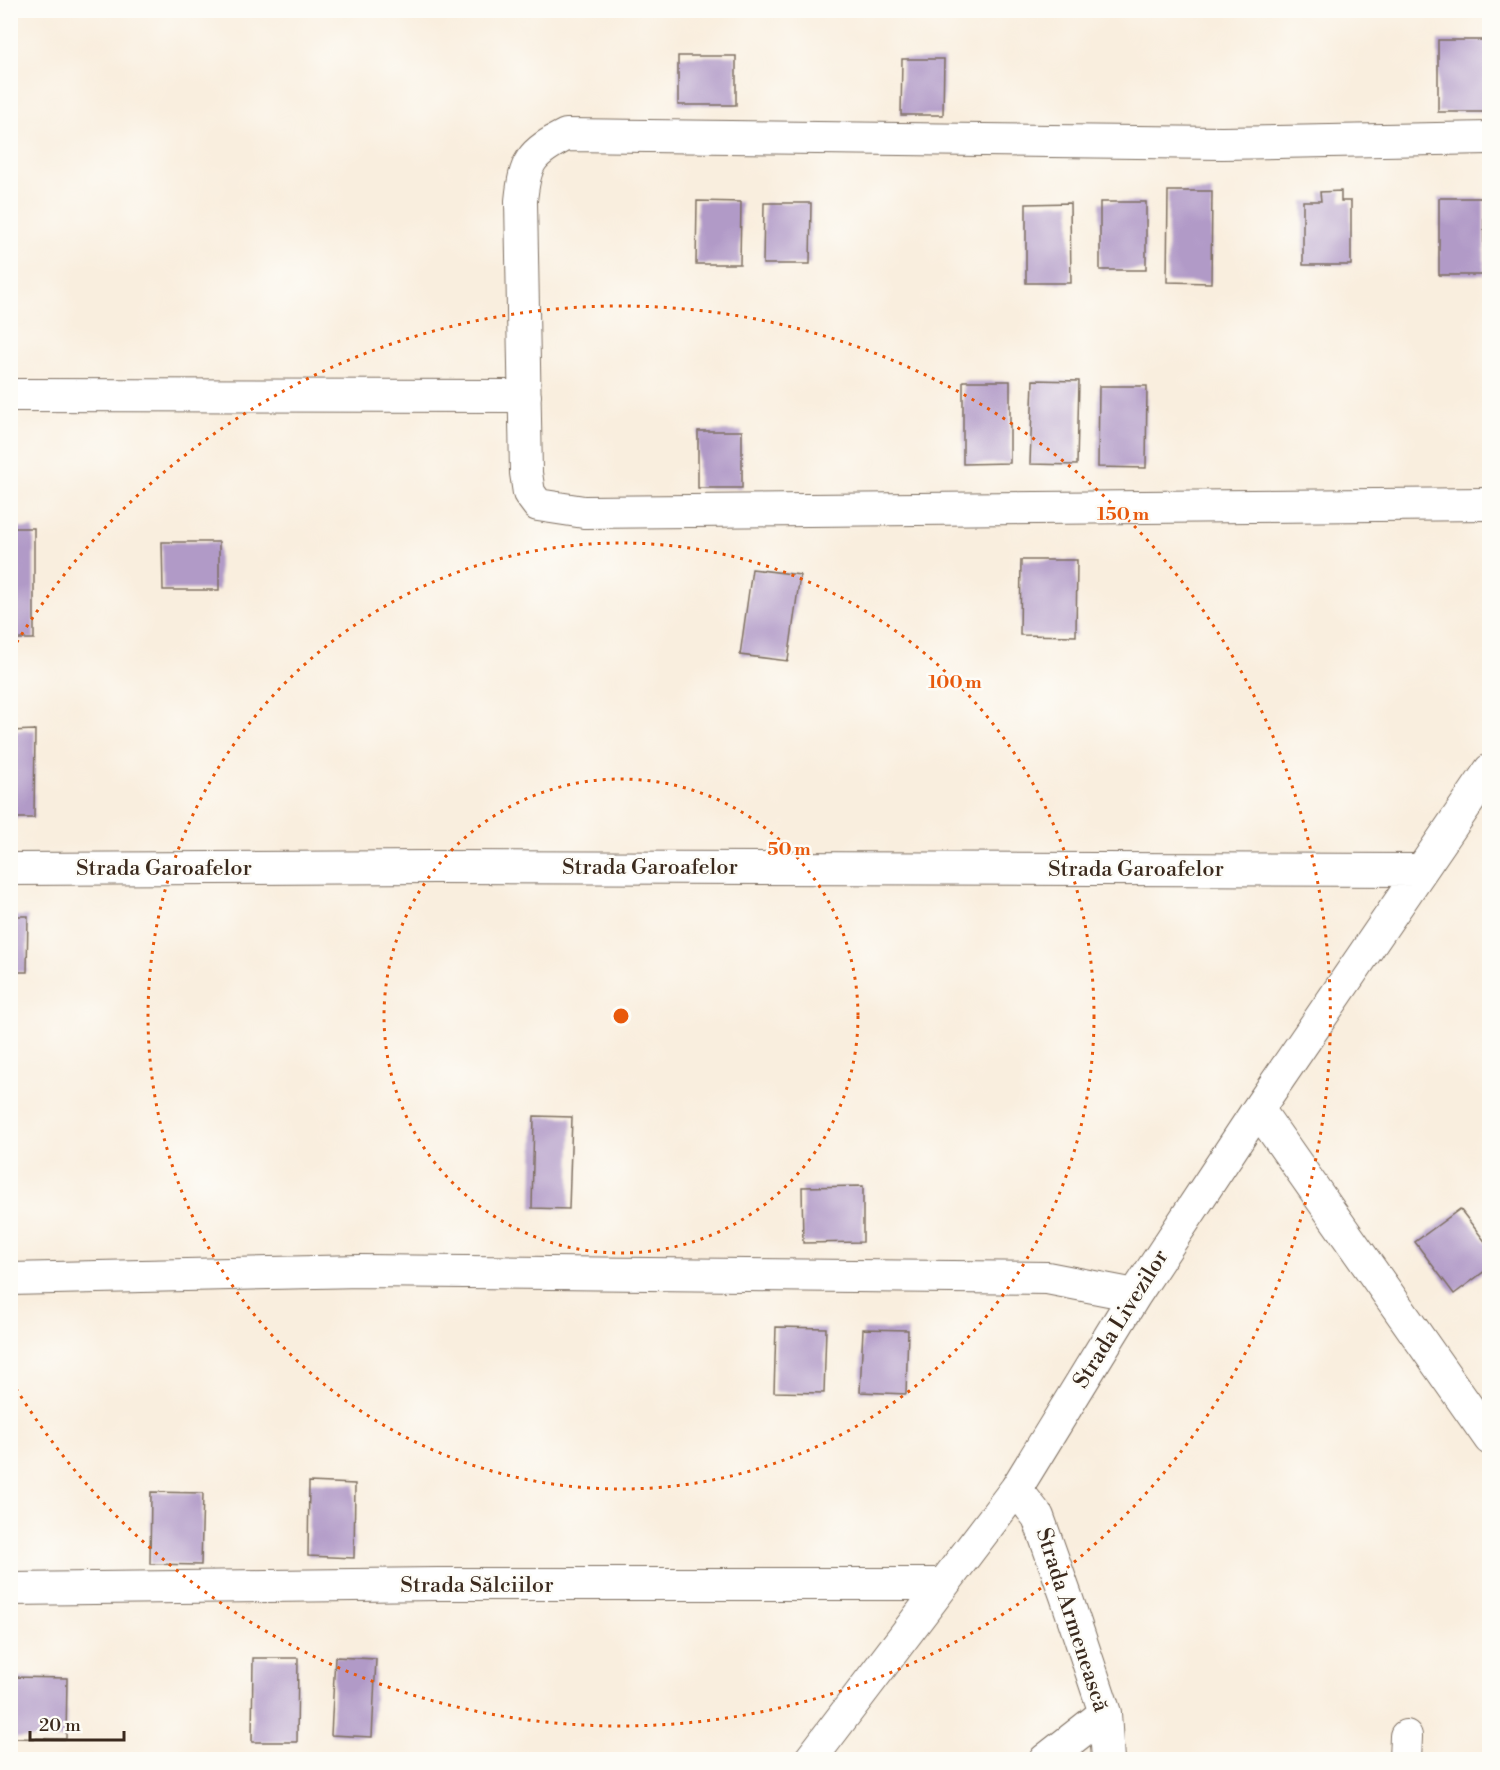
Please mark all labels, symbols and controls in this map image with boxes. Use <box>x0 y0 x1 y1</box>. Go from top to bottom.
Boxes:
text: 150 m <box>1097 503 1150 526</box>
text: 100 m <box>928 671 982 694</box>
text: 50 m <box>767 838 811 861</box>
street label: Strada Garoafelor <box>562 854 738 881</box>
street label: Strada Garoafelor <box>76 855 252 882</box>
street label: Strada Garoafelor <box>1048 856 1224 883</box>
centre of rings <box>611 1006 631 1026</box>
street label: Strada Livezilor <box>1067 1244 1175 1394</box>
street label: Strada Armenească <box>1030 1525 1115 1716</box>
street label: Strada Sălciilor <box>400 1572 554 1599</box>
scale bar <box>30 1704 124 1742</box>
text: 20 m <box>39 1714 81 1737</box>

